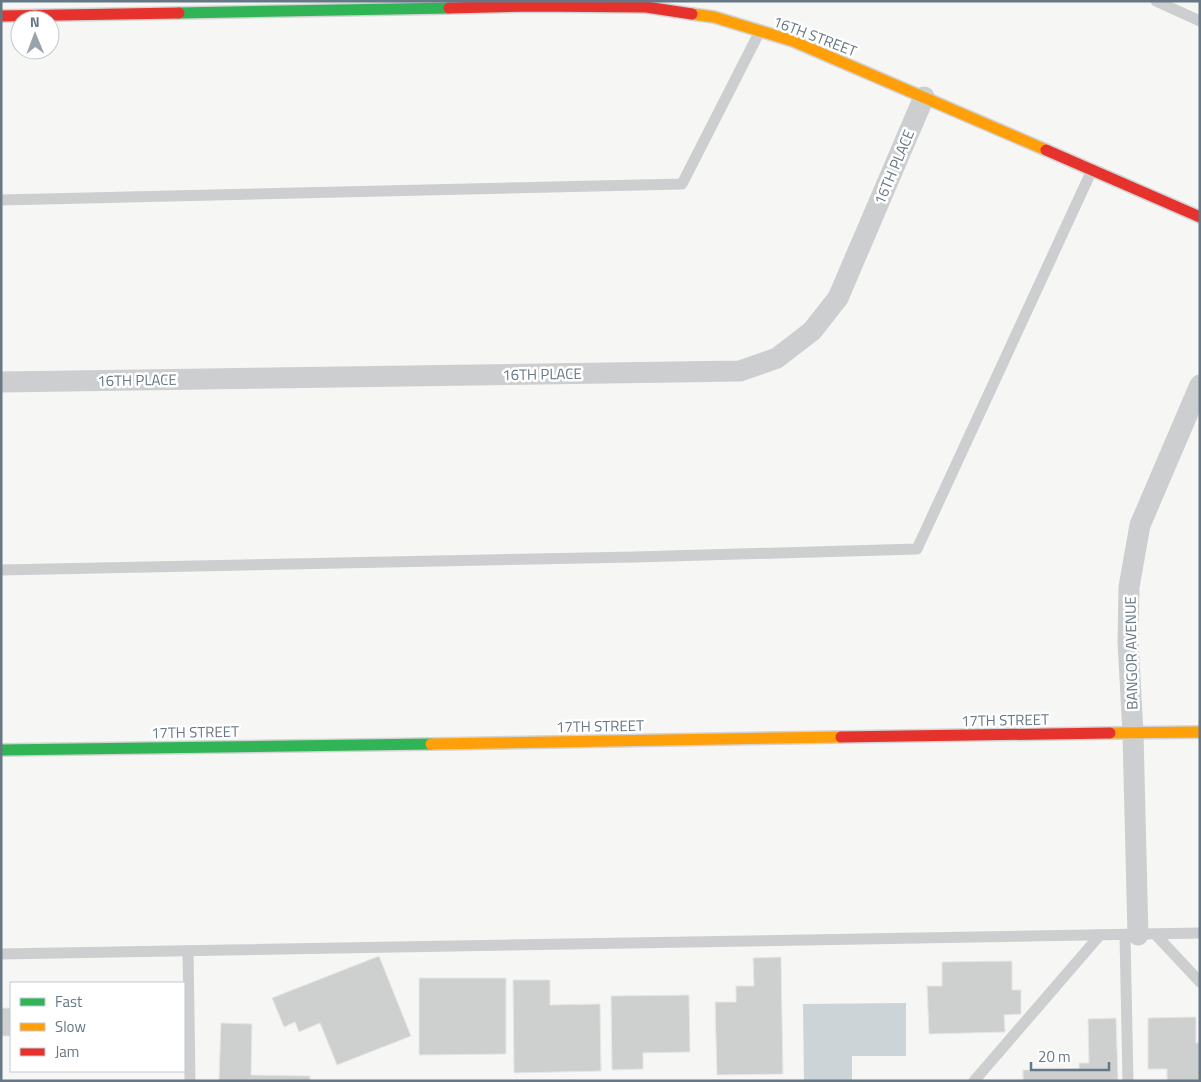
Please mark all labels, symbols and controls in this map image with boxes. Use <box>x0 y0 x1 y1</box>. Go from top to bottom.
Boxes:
north arrow <box>10 10 60 60</box>
street label: 16TH STREET <box>770 10 860 63</box>
text: N <box>30 11 40 32</box>
street label: 16TH PLACE <box>868 126 920 208</box>
street label: 16TH PLACE <box>502 362 582 386</box>
street label: 16TH PLACE <box>97 368 177 392</box>
street label: BANGOR AVENUE <box>1119 596 1143 710</box>
street label: 17TH STREET <box>961 708 1049 732</box>
street label: 17TH STREET <box>556 714 644 738</box>
street label: 17TH STREET <box>151 720 239 744</box>
legend <box>10 982 185 1072</box>
text: Fast <box>55 990 83 1013</box>
text: Slow <box>55 1015 86 1038</box>
text: Jam <box>55 1040 79 1063</box>
scale bar <box>1031 1040 1108 1072</box>
text: 20 m <box>1038 1045 1071 1068</box>

